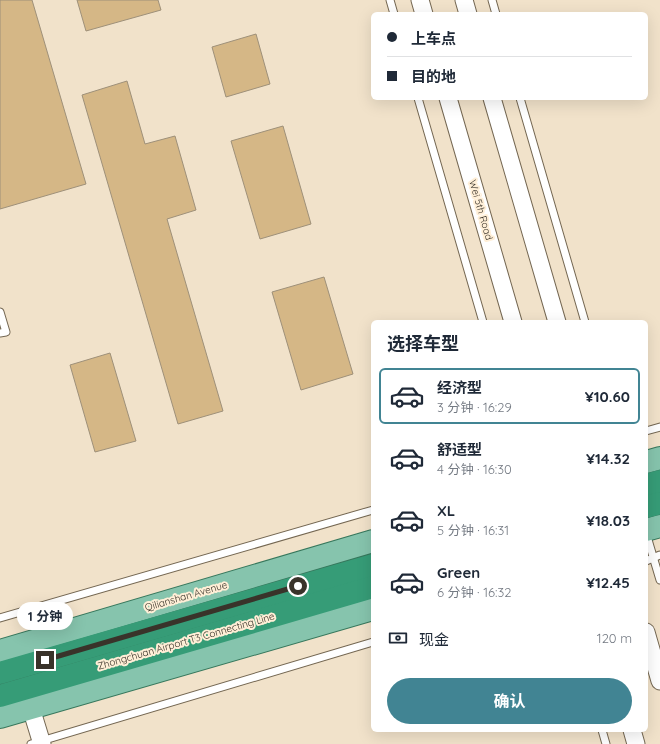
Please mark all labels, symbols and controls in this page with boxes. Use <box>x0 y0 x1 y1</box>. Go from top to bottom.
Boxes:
text: 上车点 <box>411 29 456 48</box>
text: 目的地 <box>411 67 456 86</box>
street label: Wei 5th Road <box>466 178 496 242</box>
text: 选择车型 <box>387 332 459 355</box>
icon: car <box>389 378 425 414</box>
text: 经济型 <box>437 378 482 397</box>
text: ¥10.60 <box>585 387 630 406</box>
text: 3 分钟 · 16:29 <box>437 399 512 415</box>
icon: car <box>389 440 425 476</box>
text: 舒适型 <box>437 440 482 459</box>
text: ¥14.32 <box>586 449 630 468</box>
text: 4 分钟 · 16:30 <box>437 461 512 477</box>
text: XL <box>437 501 455 520</box>
icon: car <box>389 502 425 538</box>
text: ¥18.03 <box>586 511 630 530</box>
text: 5 分钟 · 16:31 <box>437 522 509 538</box>
text: Green <box>437 563 480 582</box>
icon: car <box>389 564 425 600</box>
text: ¥12.45 <box>586 573 630 592</box>
route start <box>289 577 307 595</box>
street label: Qilianshan Avenue <box>143 578 229 614</box>
text: 6 分钟 · 16:32 <box>437 584 511 600</box>
callout: 1 分钟 <box>17 602 73 630</box>
text: 1 分钟 <box>28 608 62 624</box>
street label: Zhongchuan Airport T3 Connecting Line <box>96 609 276 673</box>
icon: cash <box>387 627 409 649</box>
text: 现金 <box>419 630 449 649</box>
text: 120 m <box>597 630 632 646</box>
route end <box>36 651 54 669</box>
button: 确认 <box>387 678 632 724</box>

